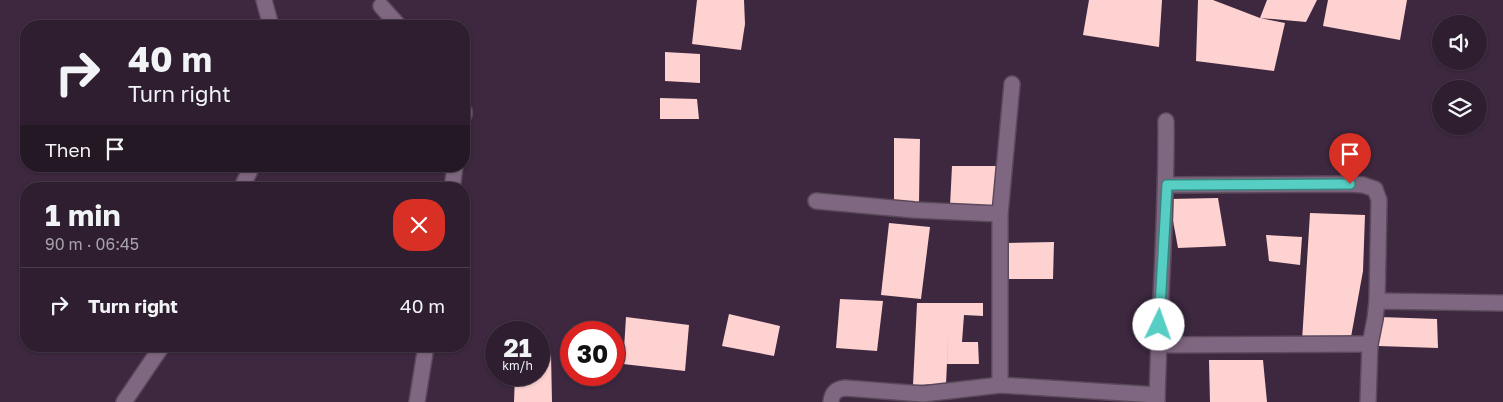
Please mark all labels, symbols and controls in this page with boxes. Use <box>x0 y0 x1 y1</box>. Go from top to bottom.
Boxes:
map controls <box>1432 15 1487 135</box>
button: sound <box>1432 15 1487 70</box>
text: 40 m <box>128 38 212 80</box>
icon: right <box>45 40 110 105</box>
text: Turn right <box>128 80 231 107</box>
button: layers <box>1432 80 1487 135</box>
pin <box>1329 133 1371 184</box>
icon: arrive <box>101 135 129 163</box>
text: Then <box>45 138 91 161</box>
icon: arrive <box>1336 140 1364 168</box>
text: 1 min <box>45 197 121 233</box>
button: close <box>393 199 445 251</box>
text: 90 m · 06:45 <box>45 234 139 254</box>
icon: right <box>45 291 73 319</box>
text: Turn right <box>88 294 178 317</box>
text: 40 m <box>400 294 445 317</box>
position arrow <box>1132 298 1184 350</box>
speed limit sign: 30 <box>560 321 625 386</box>
text: 21 <box>503 332 532 363</box>
text: km/h <box>502 358 533 373</box>

